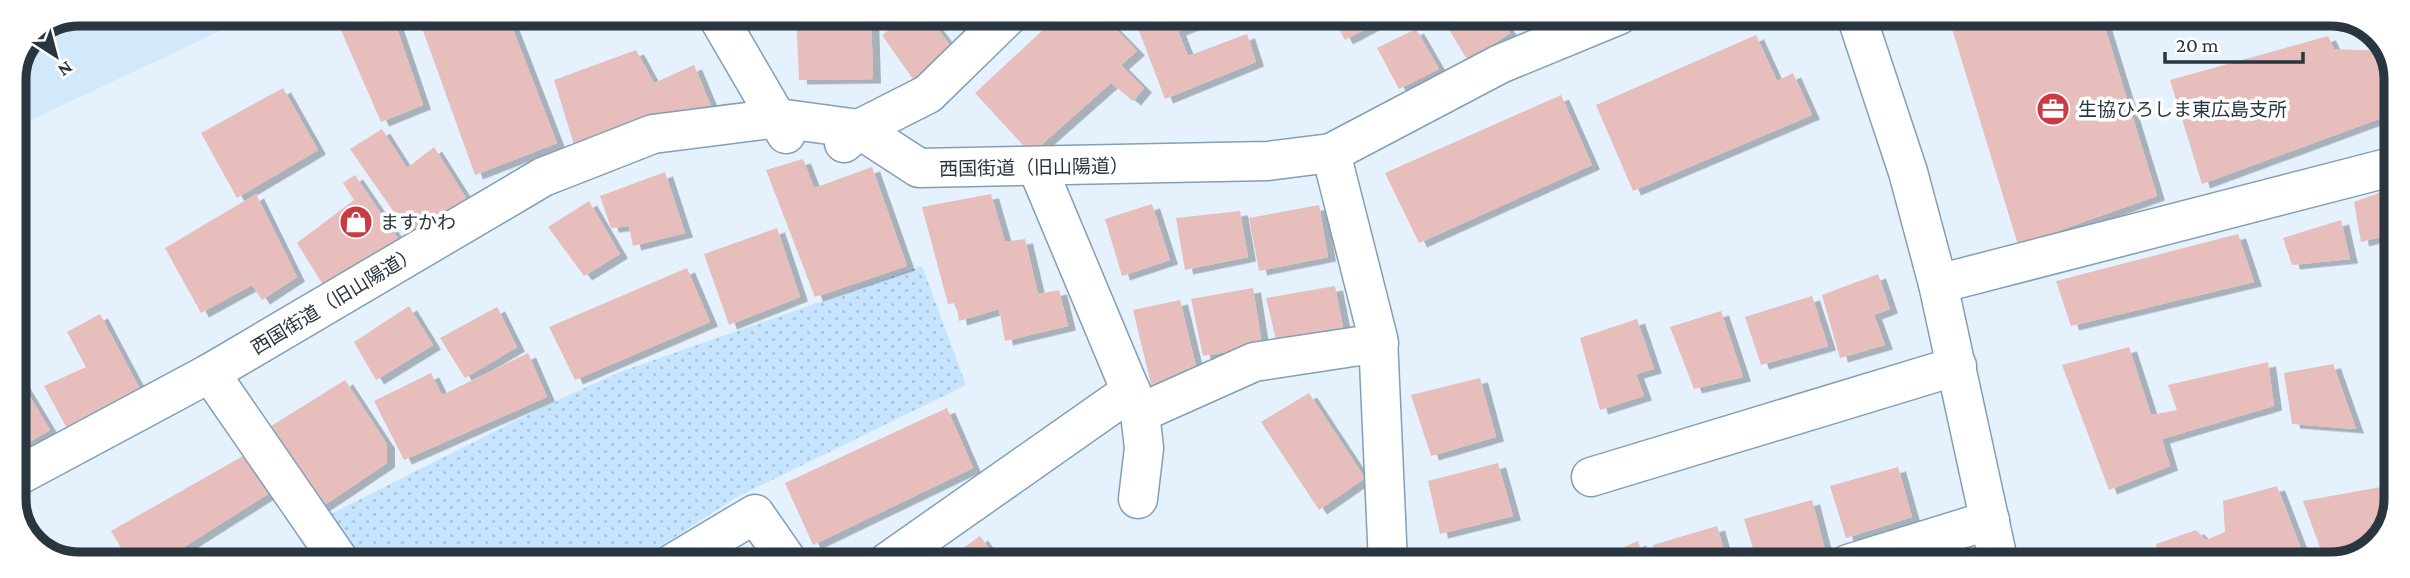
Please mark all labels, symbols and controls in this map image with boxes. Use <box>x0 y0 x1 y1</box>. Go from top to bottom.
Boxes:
north arrow <box>21 21 91 91</box>
scale bar <box>2165 21 2303 65</box>
text: 20 m <box>2176 33 2219 57</box>
text: N <box>54 57 77 82</box>
office icon: 生協ひろしま東広島支所 <box>2034 90 2072 128</box>
place label: 生協ひろしま東広島支所 <box>2078 99 2287 120</box>
street label: 西国街道（旧山陽道） <box>939 155 1129 180</box>
shop icon: ますかわ <box>337 203 375 241</box>
place label: ますかわ <box>380 212 456 233</box>
street label: 西国街道（旧山陽道） <box>247 242 421 358</box>

